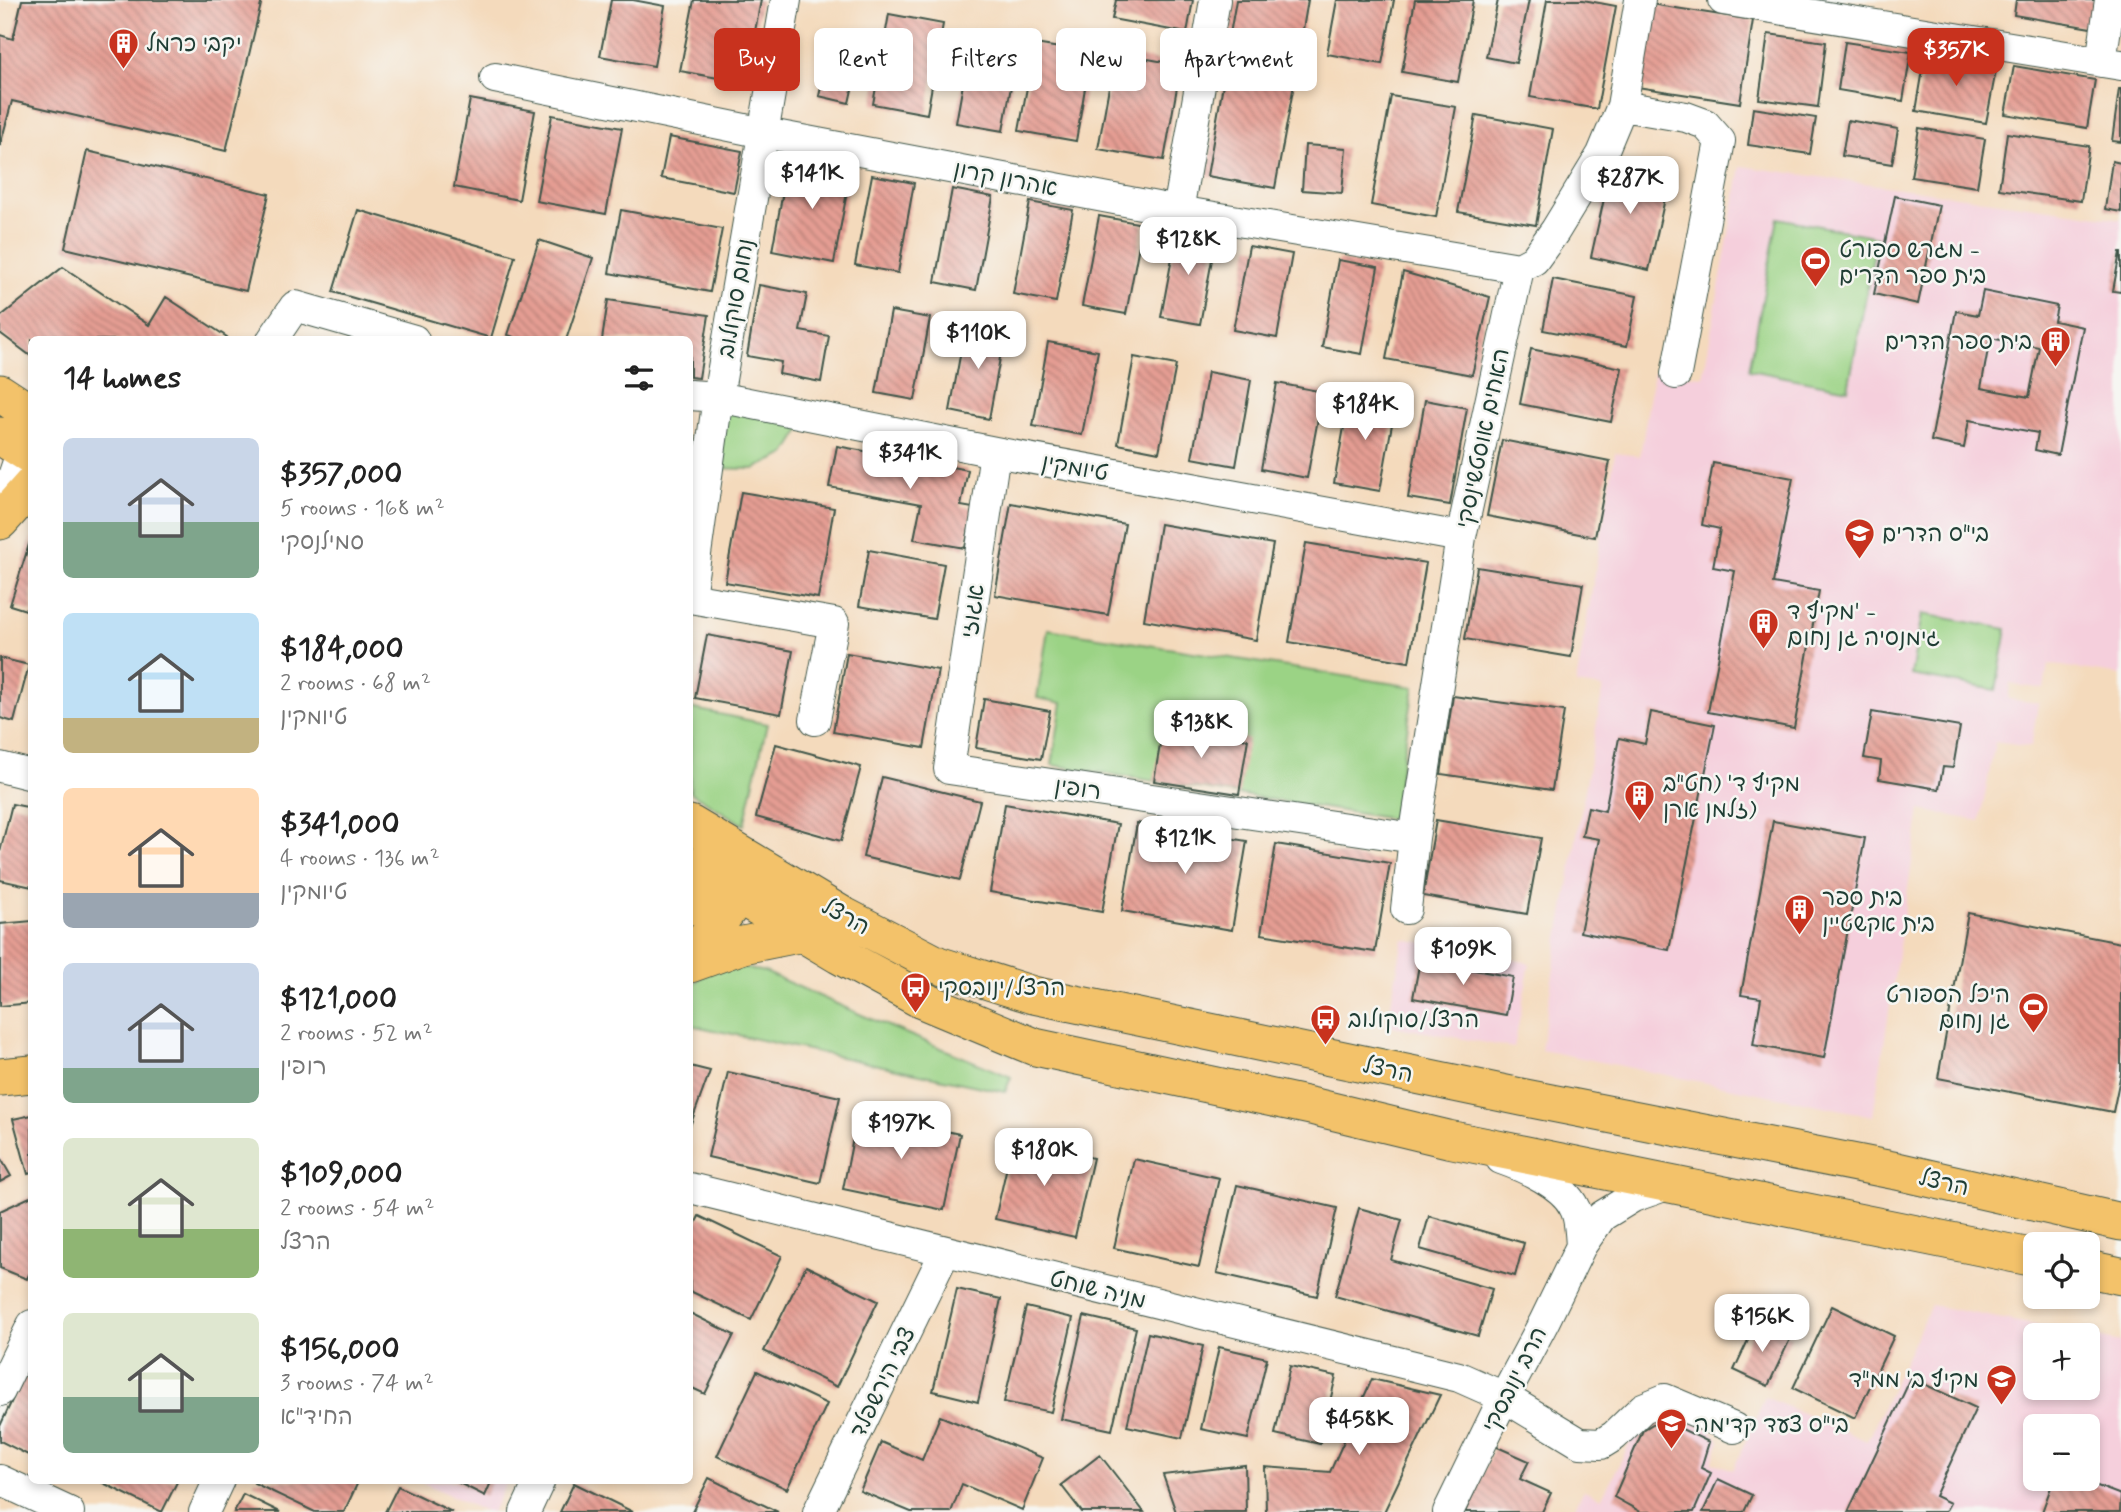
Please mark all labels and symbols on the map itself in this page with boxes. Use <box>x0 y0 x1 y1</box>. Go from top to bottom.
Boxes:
building icon: יקבי כרמל <box>106 26 140 70</box>
pin: $357K <box>1907 28 2005 88</box>
place label: יקבי כרמל <box>146 30 241 60</box>
pin: $141K <box>763 152 861 211</box>
street label: אהרון קרון <box>951 155 1060 205</box>
pin: $287K <box>1581 156 1679 216</box>
pin: $128K <box>1139 218 1237 277</box>
street label: נחום סוקולוב <box>712 236 762 360</box>
place label: מגרש ספורט - בית ספר הדרים <box>1839 236 1986 292</box>
sports icon: מגרש ספורט - בית ספר הדרים <box>1799 245 1833 289</box>
pin: $110K <box>929 312 1027 371</box>
building icon: בית ספר הדרים <box>2038 324 2072 368</box>
place label: בית ספר הדרים <box>1885 328 2032 358</box>
street label: האחים אוסטשינסקי <box>1450 346 1518 531</box>
pin: $184K <box>1316 382 1414 442</box>
pin: $341K <box>861 432 959 491</box>
street label: טיומקין <box>1039 448 1110 490</box>
school or university icon: בי"ס הדרים <box>1842 516 1876 560</box>
place label: בי"ס הדרים <box>1882 520 1989 550</box>
street label: אגוזי <box>955 582 993 640</box>
place label: מקיף ד' - גימנסיה גן נחום <box>1787 598 1940 654</box>
building icon: מקיף ד' - גימנסיה גן נחום <box>1747 607 1781 651</box>
pin: $138K <box>1152 700 1250 760</box>
place label: מקיף ד' (חט"ב זלמן ארן) <box>1663 770 1800 826</box>
street label: רופין <box>1052 772 1103 808</box>
building icon: מקיף ד' (חט"ב זלמן ארן) <box>1623 779 1657 823</box>
pin: $121K <box>1136 816 1234 876</box>
place label: בית ספר בית אקשטיין <box>1822 884 1935 940</box>
street label: הרצל <box>816 892 875 943</box>
building icon: בית ספר בית אקשטיין <box>1782 893 1816 937</box>
pin: $109K <box>1414 928 1512 987</box>
bus stop icon: הרצל/ינובסקי <box>898 970 932 1014</box>
place label: הרצל/ינובסקי <box>938 974 1065 1004</box>
place label: היכל הספורט גן נחום <box>1886 981 2010 1037</box>
sports icon: היכל הספורט גן נחום <box>2016 990 2050 1034</box>
bus stop icon: הרצל/סוקולוב <box>1308 1002 1342 1046</box>
place label: הרצל/סוקולוב <box>1348 1006 1479 1036</box>
street label: הרצל <box>1360 1051 1416 1091</box>
pin: $197K <box>852 1102 950 1161</box>
pin: $180K <box>995 1128 1093 1188</box>
street label: הרצל <box>1915 1164 1972 1204</box>
street label: מניה שוחט <box>1046 1264 1149 1317</box>
pin: $156K <box>1713 1294 1811 1354</box>
street label: הרב ינובסקי <box>1476 1322 1555 1438</box>
street label: צבי הירשפלד <box>844 1323 923 1443</box>
school or university icon: מקיף ב' ממ"ד <box>1985 1362 2019 1406</box>
place label: מקיף ב' ממ"ד <box>1849 1366 1979 1396</box>
pin: $458K <box>1310 1398 1408 1457</box>
school or university icon: בי"ס צעד קדימה <box>1654 1407 1688 1451</box>
place label: בי"ס צעד קדימה <box>1694 1411 1849 1441</box>

